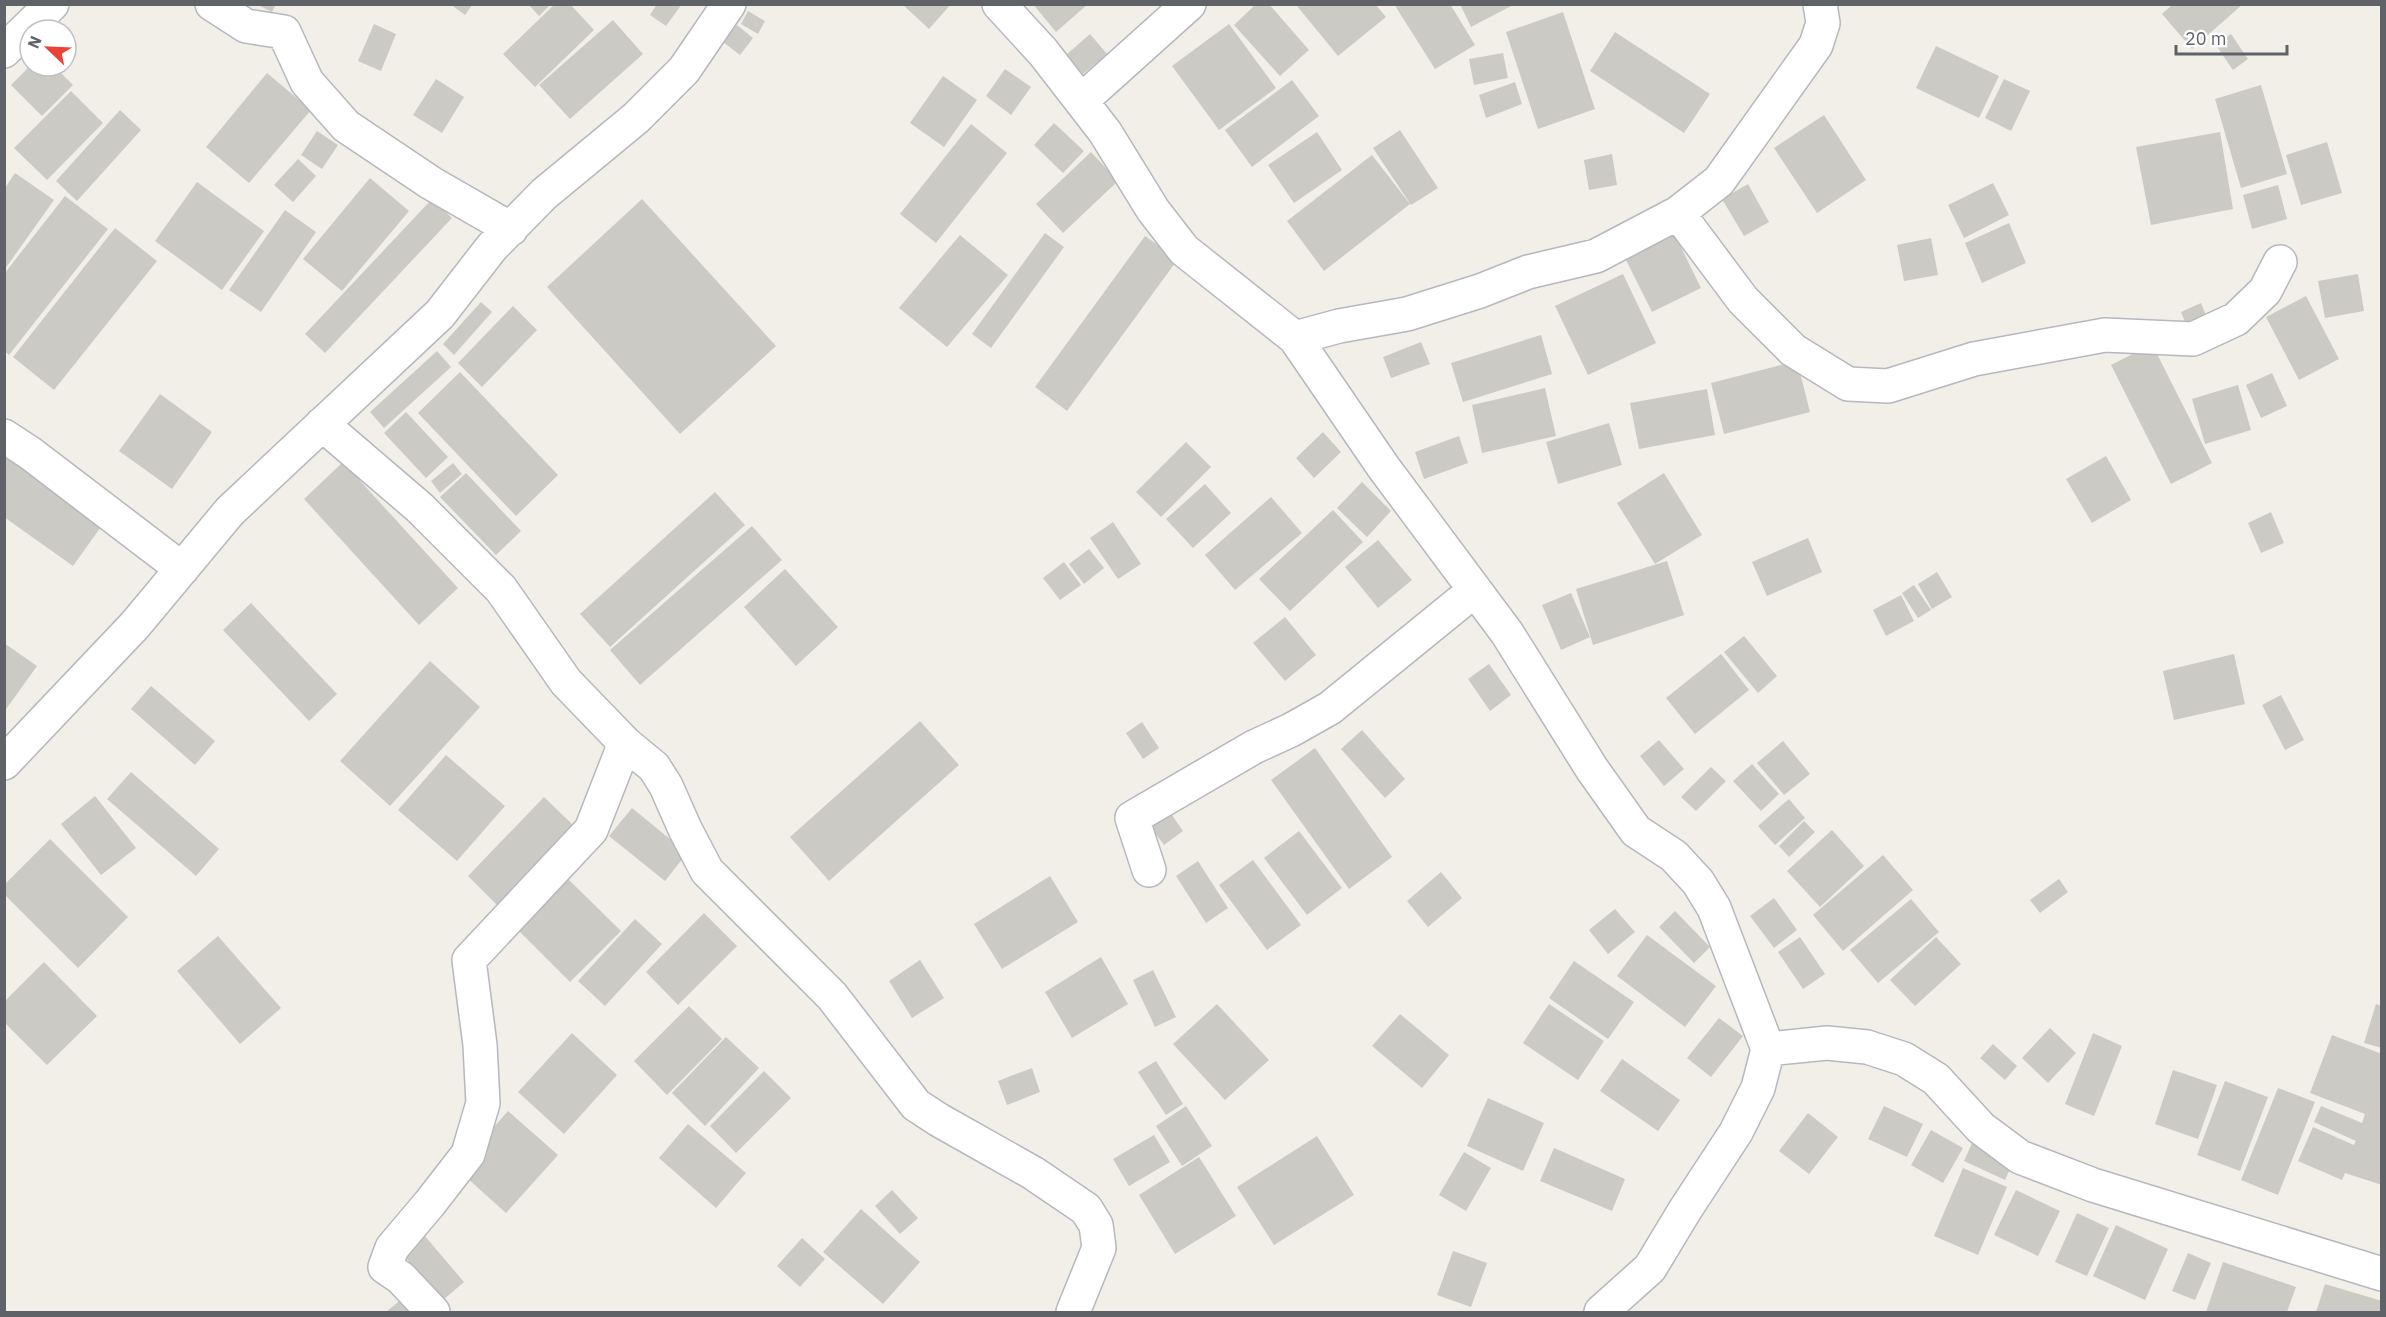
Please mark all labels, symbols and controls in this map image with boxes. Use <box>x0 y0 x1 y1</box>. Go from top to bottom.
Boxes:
north arrow <box>18 18 78 78</box>
scale bar <box>2176 18 2287 56</box>
text: 20 m <box>2185 27 2227 50</box>
text: N <box>23 33 46 51</box>

